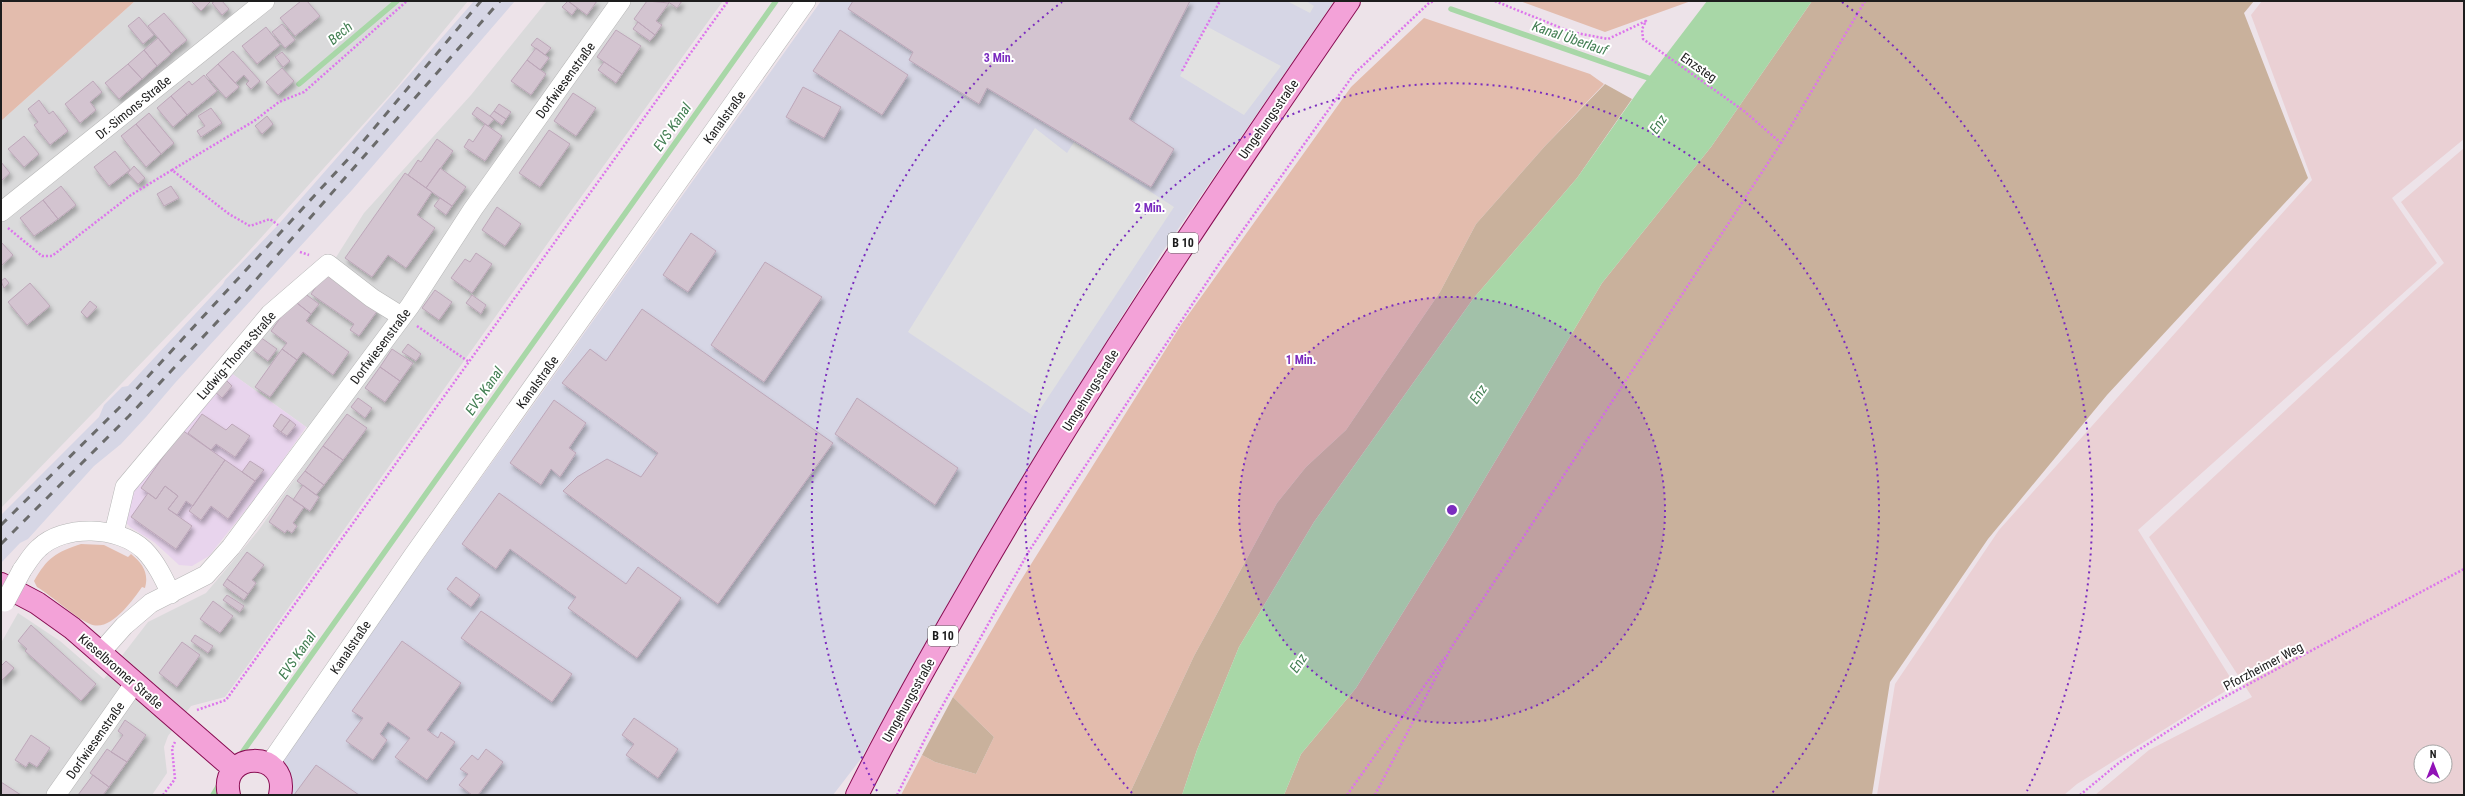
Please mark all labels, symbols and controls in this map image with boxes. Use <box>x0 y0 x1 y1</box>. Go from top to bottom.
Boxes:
water label: Bech <box>325 18 355 48</box>
water label: Kanal Überlauf <box>1530 18 1611 59</box>
street label: Dorfwiesenstraße <box>533 39 598 121</box>
street label: Enzsteg <box>1678 50 1720 85</box>
text: 3 Min. <box>984 51 1014 65</box>
street label: Dr.-Simons-Straße <box>93 73 174 142</box>
street label: Umgehungsstraße <box>1235 77 1301 162</box>
street label: Kanalstraße <box>700 88 749 147</box>
water label: EVS Kanal <box>650 99 695 154</box>
water label: Enz <box>1646 112 1670 136</box>
text: 2 Min. <box>1135 201 1165 215</box>
road number: B 10 <box>1168 233 1198 253</box>
street label: Dorfwiesenstraße <box>347 306 414 387</box>
street label: Ludwig-Thoma-Straße <box>194 308 279 402</box>
street label: Umgehungsstraße <box>1059 347 1122 434</box>
street label: Kanalstraße <box>513 353 562 412</box>
text: 1 Min. <box>1286 353 1316 367</box>
water label: EVS Kanal <box>462 363 507 418</box>
water label: Enz <box>1466 382 1490 406</box>
centre of rings <box>1445 503 1459 517</box>
street label: Kanalstraße <box>327 618 374 677</box>
road number: B 10 <box>928 626 958 646</box>
water label: EVS Kanal <box>275 627 320 682</box>
street label: Kieselbronner Straße <box>75 631 166 712</box>
street label: Pforzheimer Weg <box>2221 639 2306 694</box>
water label: Enz <box>1286 651 1310 675</box>
street label: Umgehungsstraße <box>879 656 938 745</box>
street label: Dorfwiesenstraße <box>63 699 128 782</box>
north arrow <box>2413 744 2453 784</box>
text: N <box>2430 748 2437 761</box>

